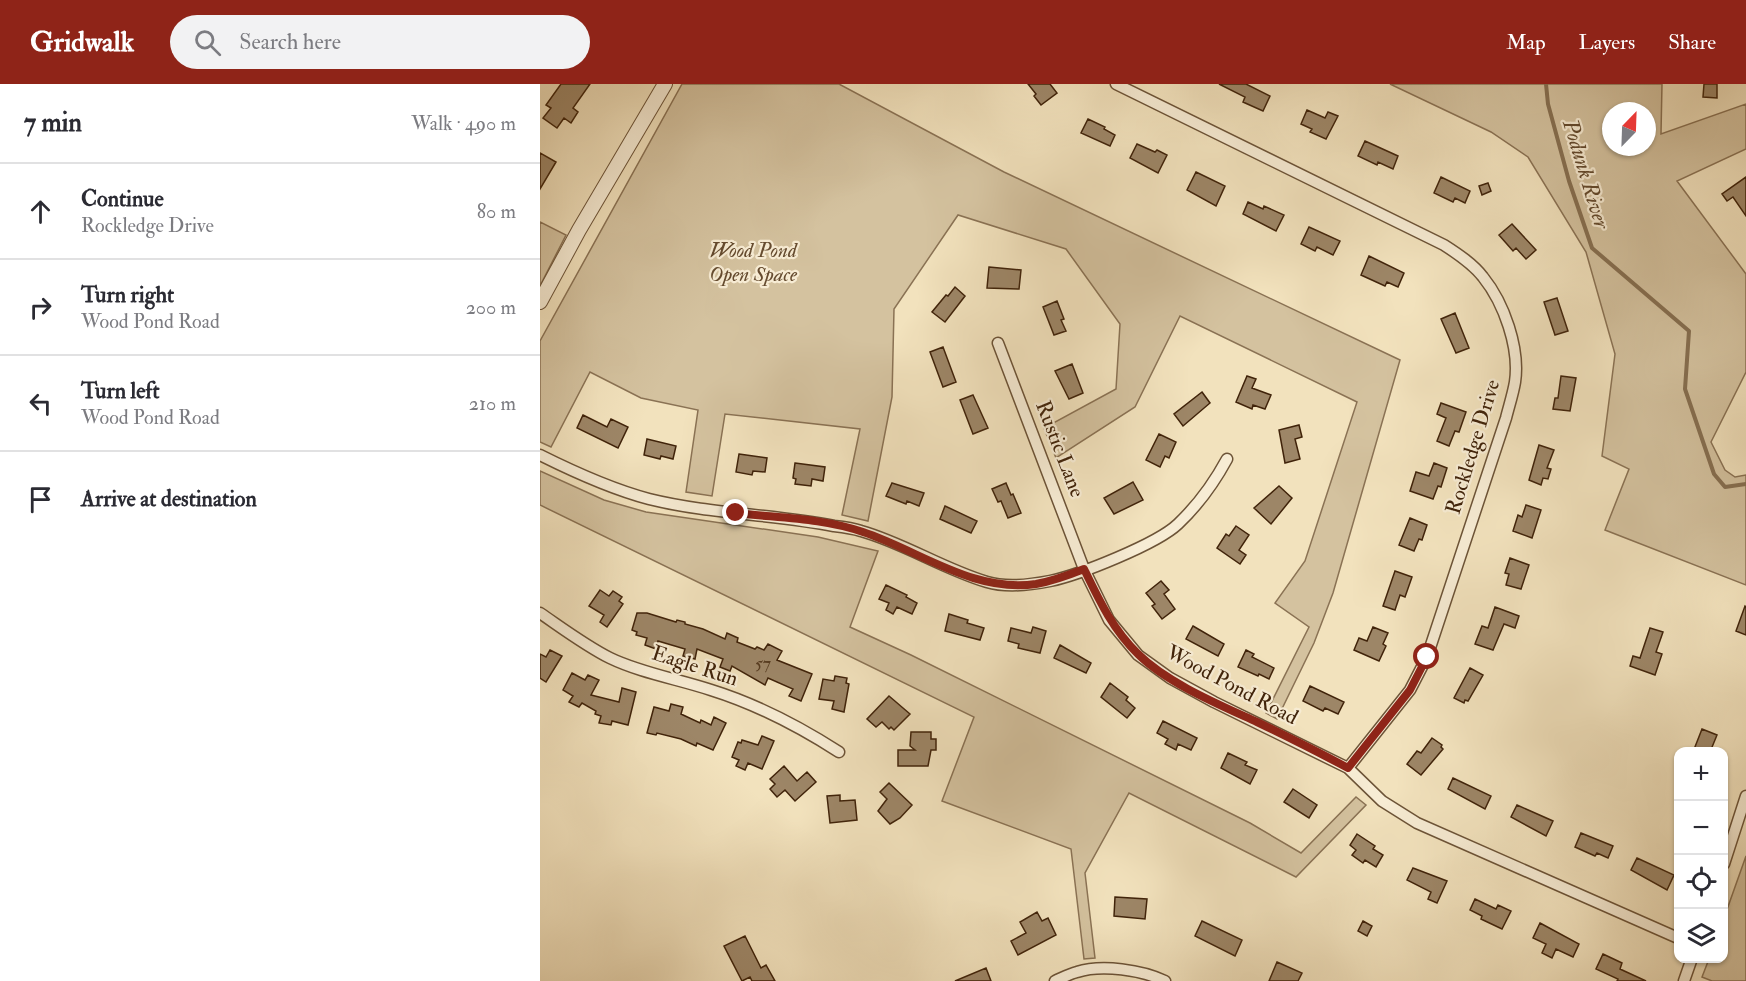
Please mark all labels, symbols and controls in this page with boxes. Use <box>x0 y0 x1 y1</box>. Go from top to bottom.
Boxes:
search box <box>170 15 590 69</box>
text: Gridwalk <box>30 25 134 60</box>
icon: search <box>191 26 224 59</box>
text: Search here <box>239 28 341 56</box>
text: Map <box>1506 29 1546 56</box>
text: Layers <box>1579 29 1635 56</box>
text: Share <box>1668 29 1716 56</box>
north arrow <box>1602 102 1656 156</box>
text: 7 min <box>24 107 82 139</box>
text: Walk · 490 m <box>411 111 516 136</box>
water label: Podunk River <box>1556 115 1616 234</box>
text: Continue <box>81 185 164 213</box>
icon: ahead <box>24 195 57 228</box>
text: 80 m <box>477 199 516 224</box>
text: Rockledge Drive <box>81 213 214 238</box>
park label: Wood Pond Open Space <box>709 237 798 288</box>
text: Turn right <box>81 281 174 309</box>
icon: right <box>24 291 57 324</box>
text: 200 m <box>466 295 516 320</box>
text: Wood Pond Road <box>81 309 220 334</box>
street label: Rockledge Drive <box>1440 376 1506 518</box>
text: Turn left <box>81 377 160 405</box>
icon: left <box>24 387 57 420</box>
text: 210 m <box>469 391 516 416</box>
street label: Rustic Lane <box>1029 397 1091 501</box>
text: Wood Pond Road <box>81 405 220 430</box>
icon: arrive <box>24 483 57 516</box>
text: Arrive at destination <box>81 485 257 513</box>
route end <box>722 499 748 525</box>
street label: Wood Pond Road <box>1160 638 1303 731</box>
street label: Eagle Run <box>648 639 742 693</box>
route start <box>1413 643 1439 669</box>
house number: 57 <box>755 652 771 675</box>
map controls <box>1674 747 1728 963</box>
button: + <box>1674 747 1728 801</box>
button: − <box>1674 801 1728 855</box>
button: locate <box>1674 855 1728 909</box>
button: layers <box>1674 909 1728 963</box>

